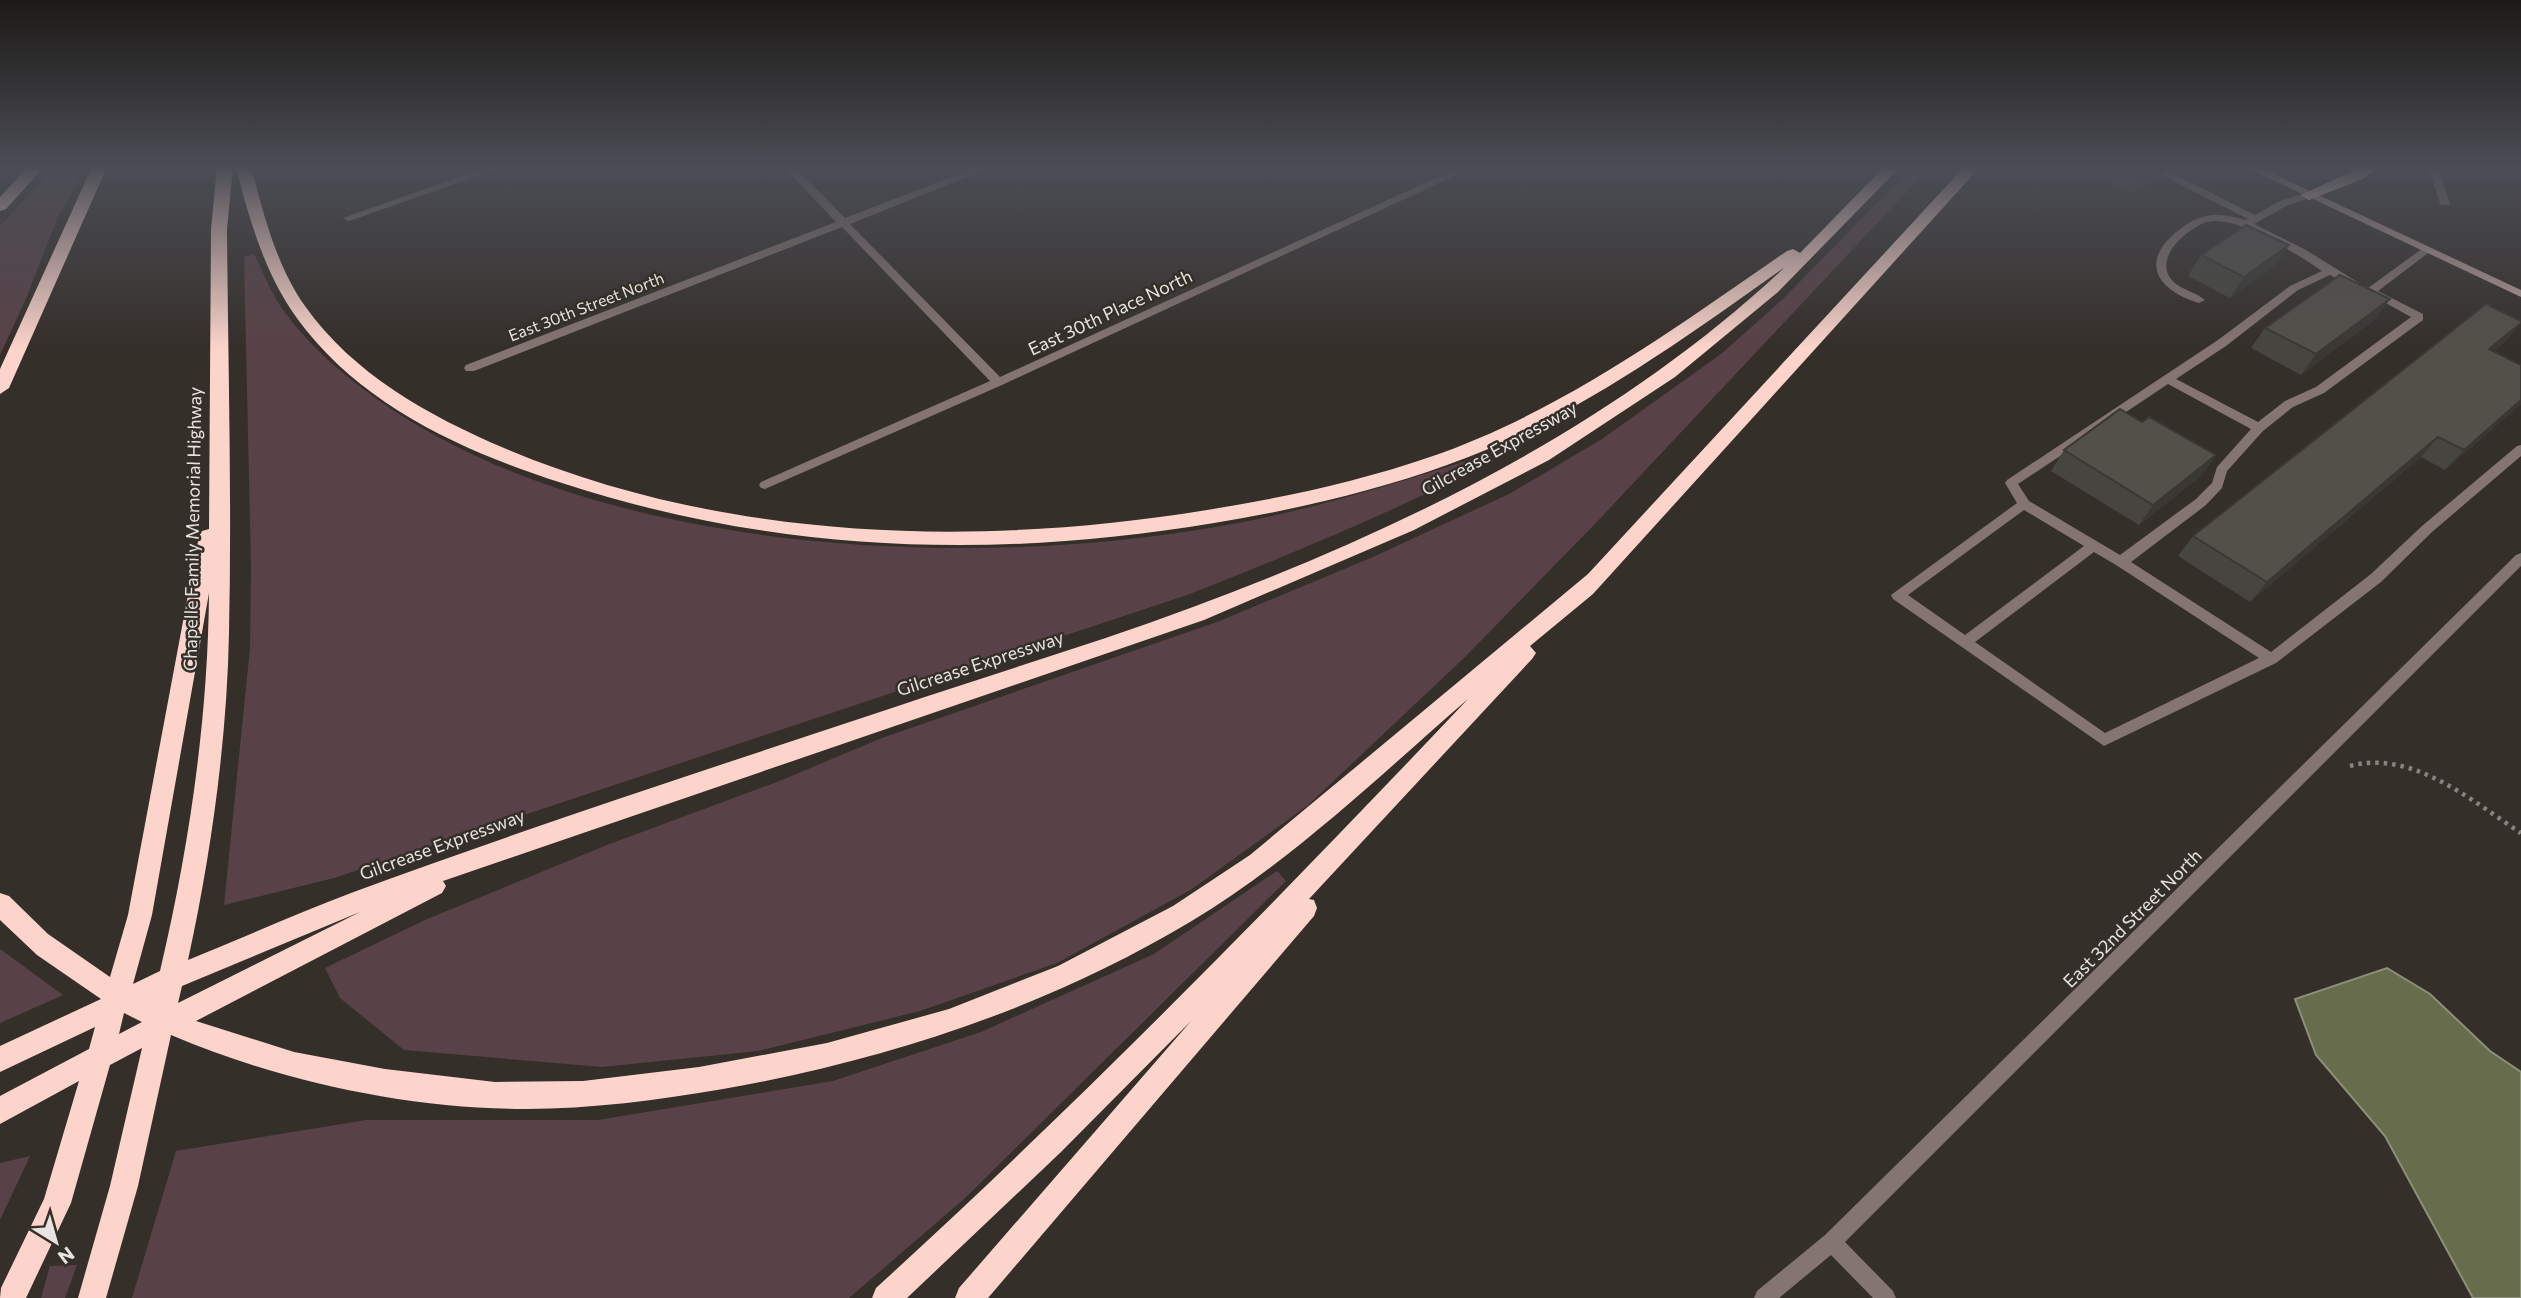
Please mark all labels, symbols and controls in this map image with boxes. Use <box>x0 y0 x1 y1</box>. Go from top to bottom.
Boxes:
street label: East 30th Place North <box>1024 264 1196 360</box>
street label: East 30th Street North <box>506 268 666 344</box>
street label: Chapelle Family Memorial Highway <box>179 387 205 671</box>
street label: Gilcrease Expressway <box>1417 396 1581 500</box>
street label: Gilcrease Expressway <box>894 626 1066 700</box>
street label: Gilcrease Expressway <box>356 804 528 884</box>
street label: East 32nd Street North <box>2058 844 2206 992</box>
north arrow <box>21 1207 91 1277</box>
text: N <box>54 1242 79 1269</box>

